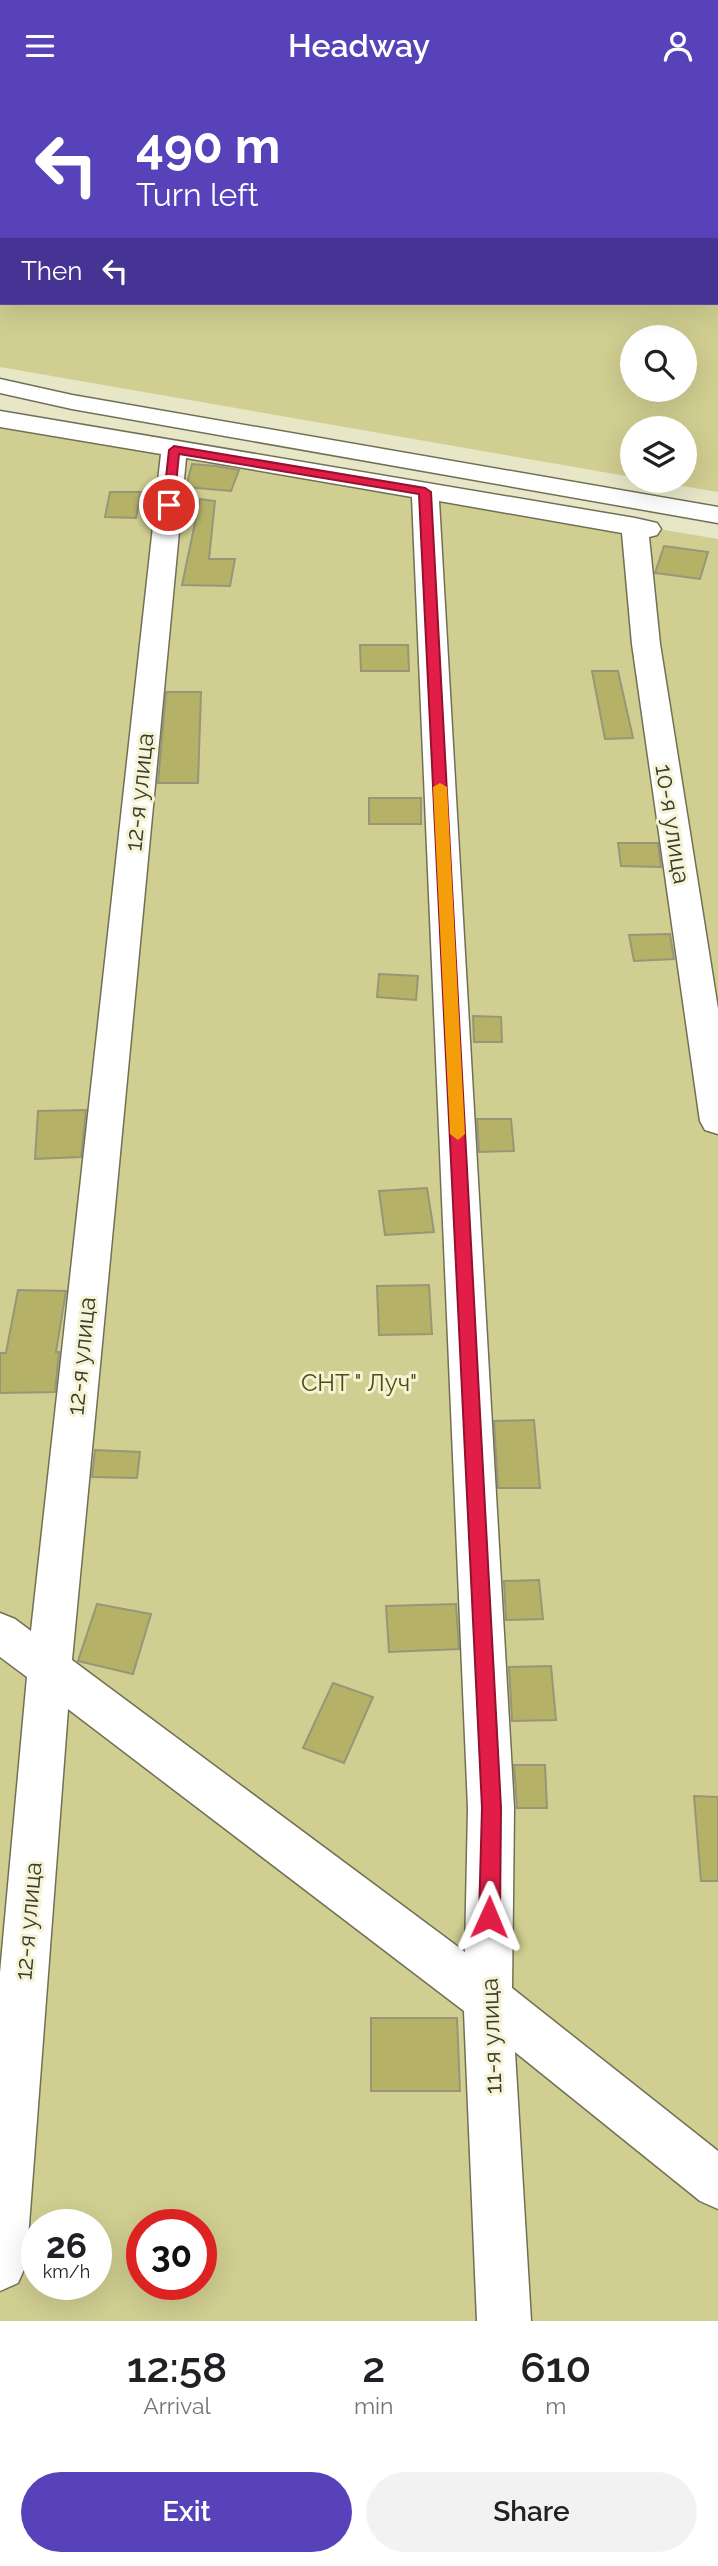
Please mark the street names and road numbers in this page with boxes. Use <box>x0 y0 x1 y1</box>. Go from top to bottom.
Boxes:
street label: 12-я улица <box>118 731 160 853</box>
street label: 10-я улица <box>649 762 697 886</box>
street label: 12-я улица <box>60 1295 102 1417</box>
street label: 12-я улица <box>8 1861 48 1981</box>
street label: 11-я улица <box>474 1977 508 2095</box>

